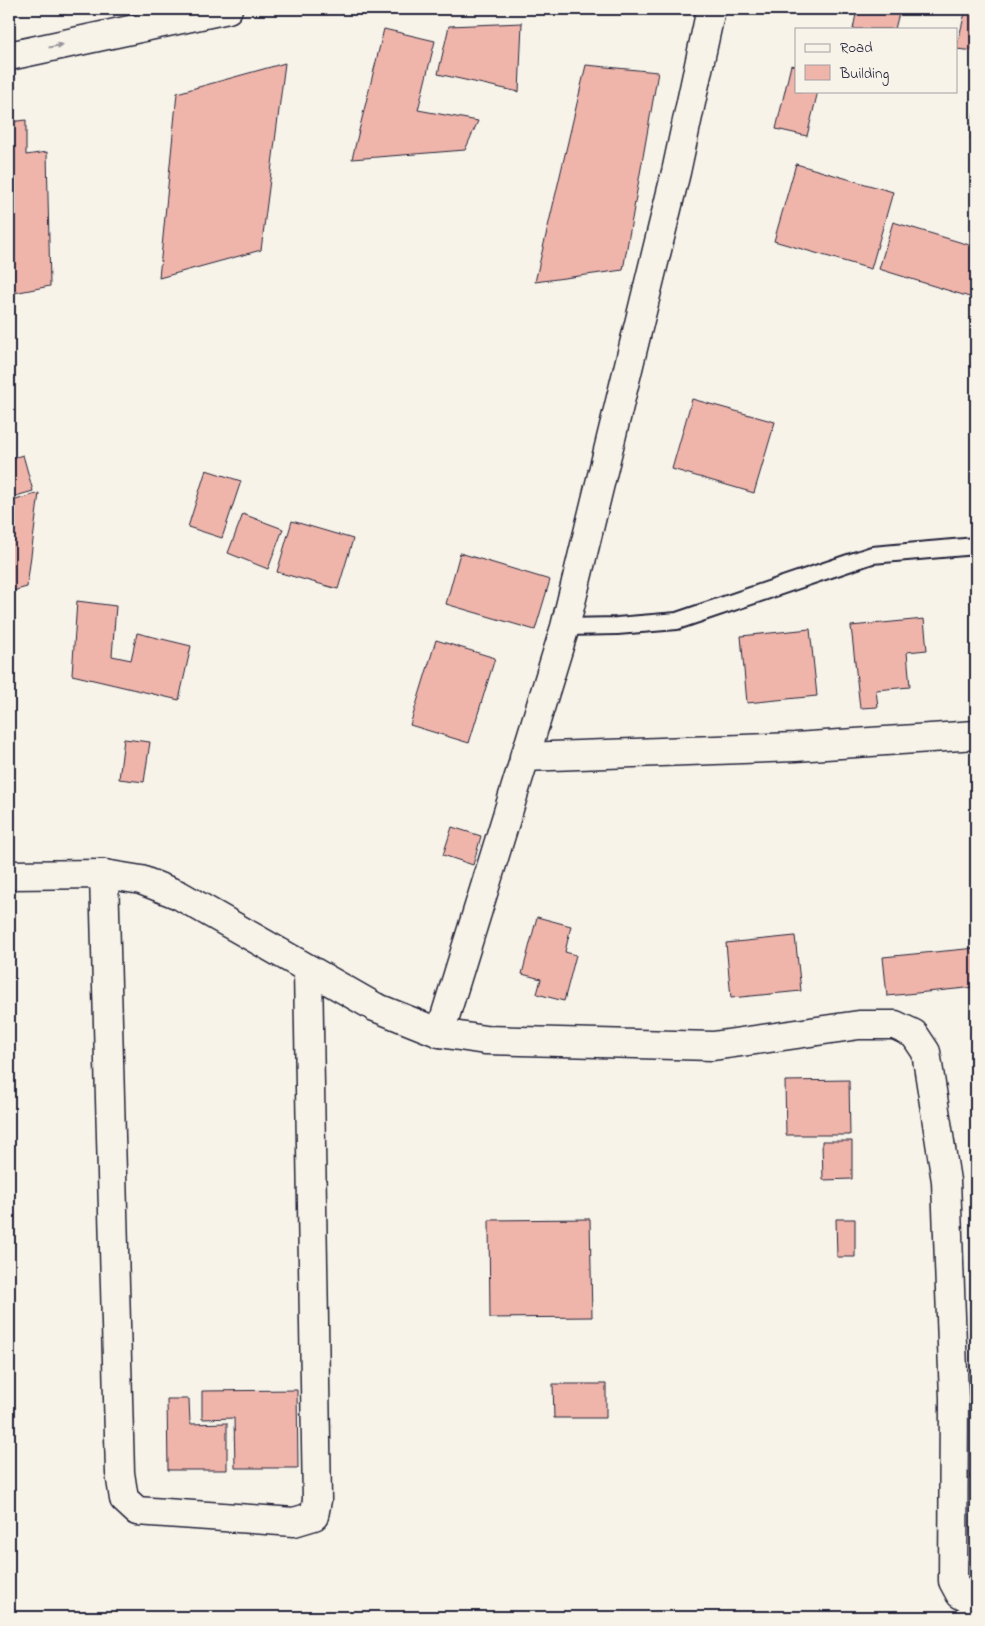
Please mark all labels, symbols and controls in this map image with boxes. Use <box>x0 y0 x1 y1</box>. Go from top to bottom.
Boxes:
legend <box>795 28 958 92</box>
text: Road <box>840 37 873 59</box>
one-way arrow <box>49 42 64 50</box>
text: Building <box>839 63 889 86</box>

